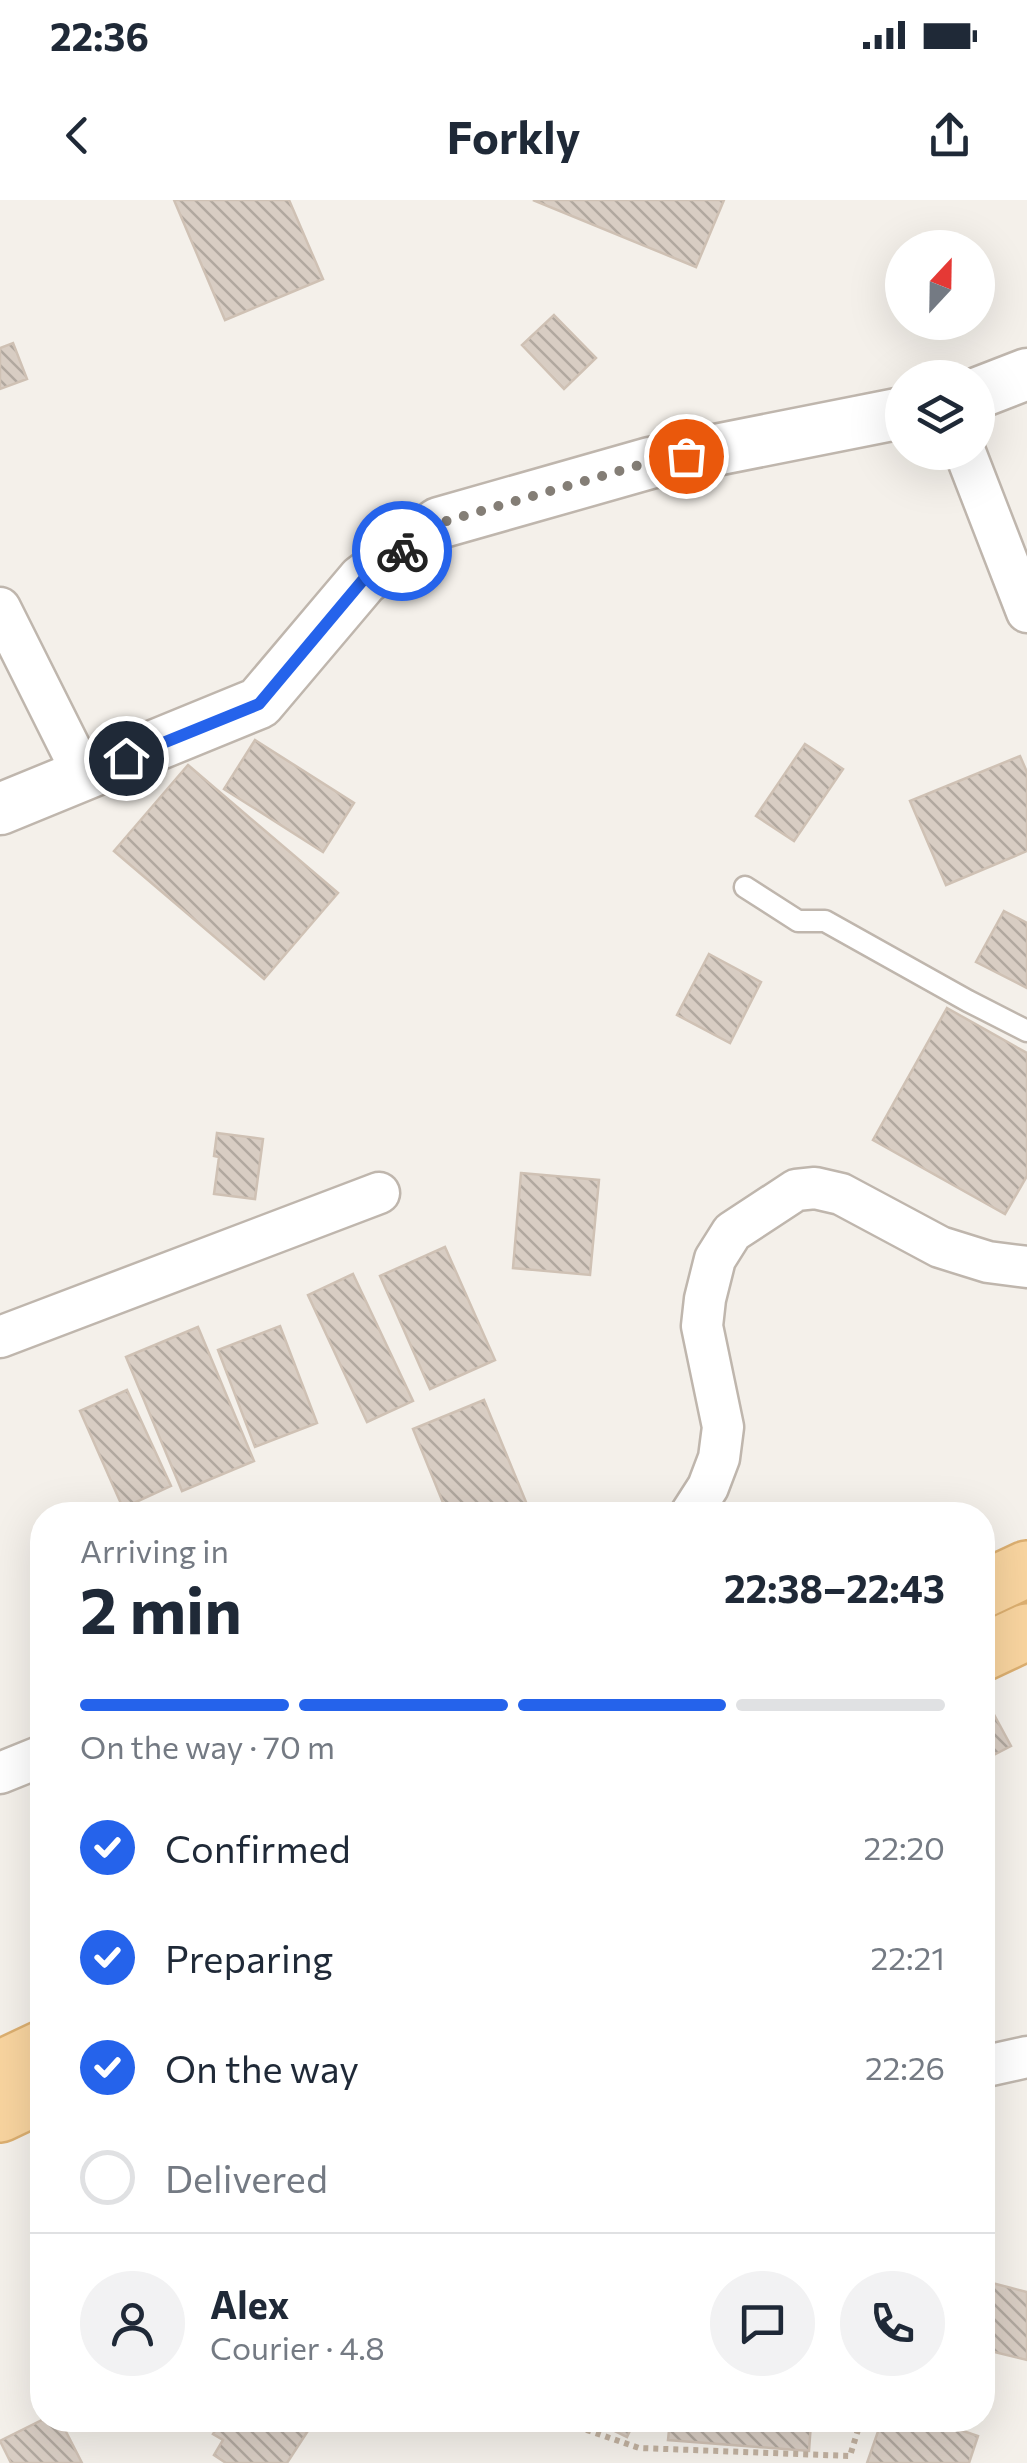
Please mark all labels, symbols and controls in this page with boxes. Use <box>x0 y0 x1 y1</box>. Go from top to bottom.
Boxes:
text: 22:36 <box>50 12 149 59</box>
icon: back <box>50 108 105 163</box>
text: Forkly <box>447 108 580 163</box>
icon: share <box>922 108 977 163</box>
north arrow <box>885 230 995 340</box>
map controls <box>885 230 995 470</box>
button: layers <box>885 360 995 470</box>
pin <box>644 414 729 499</box>
icon: bag <box>659 429 714 484</box>
courier <box>352 501 452 601</box>
icon: bike <box>375 524 430 579</box>
pin <box>84 716 169 801</box>
icon: home <box>99 731 154 786</box>
text: Arriving in <box>80 1530 229 1570</box>
text: 22:38–22:43 <box>724 1564 945 1611</box>
text: 2 min <box>80 1568 242 1647</box>
text: On the way · 70 m <box>80 1726 335 1766</box>
icon: check <box>80 1820 135 1875</box>
text: Confirmed <box>165 1824 351 1871</box>
text: 22:20 <box>863 1827 945 1867</box>
icon: check <box>80 1930 135 1985</box>
text: Preparing <box>165 1934 333 1981</box>
text: 22:21 <box>871 1937 945 1977</box>
icon: check <box>80 2040 135 2095</box>
text: On the way <box>165 2044 359 2091</box>
text: 22:26 <box>865 2047 945 2087</box>
text: Delivered <box>165 2154 328 2201</box>
button: person <box>80 2271 185 2376</box>
button: chat <box>710 2271 815 2376</box>
button: phone <box>840 2271 945 2376</box>
text: Alex <box>210 2280 289 2327</box>
text: Courier · 4.8 <box>210 2327 385 2367</box>

